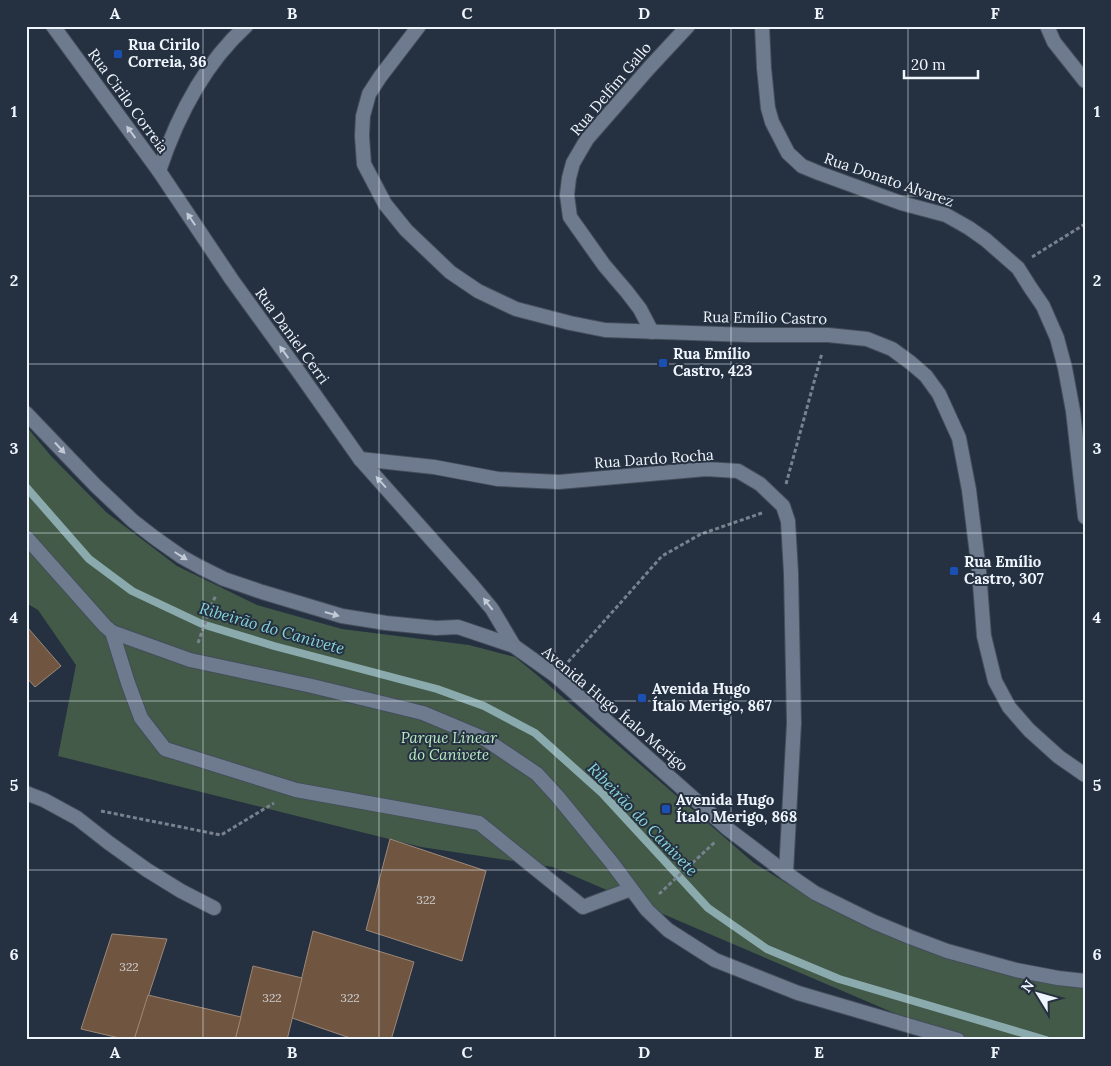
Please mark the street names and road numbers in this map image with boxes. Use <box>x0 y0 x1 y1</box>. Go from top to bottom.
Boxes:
street label: Rua Delfim Gallo <box>566 38 655 139</box>
street label: Rua Cirilo Correia <box>84 45 173 157</box>
street label: Rua Donato Alvarez <box>822 148 957 211</box>
street label: Rua Daniel Cerri <box>251 284 334 387</box>
street label: Rua Emílio Castro <box>703 307 827 328</box>
street label: Rua Dardo Rocha <box>594 445 715 472</box>
street label: Avenida Hugo Ítalo Merigo <box>538 641 692 775</box>

